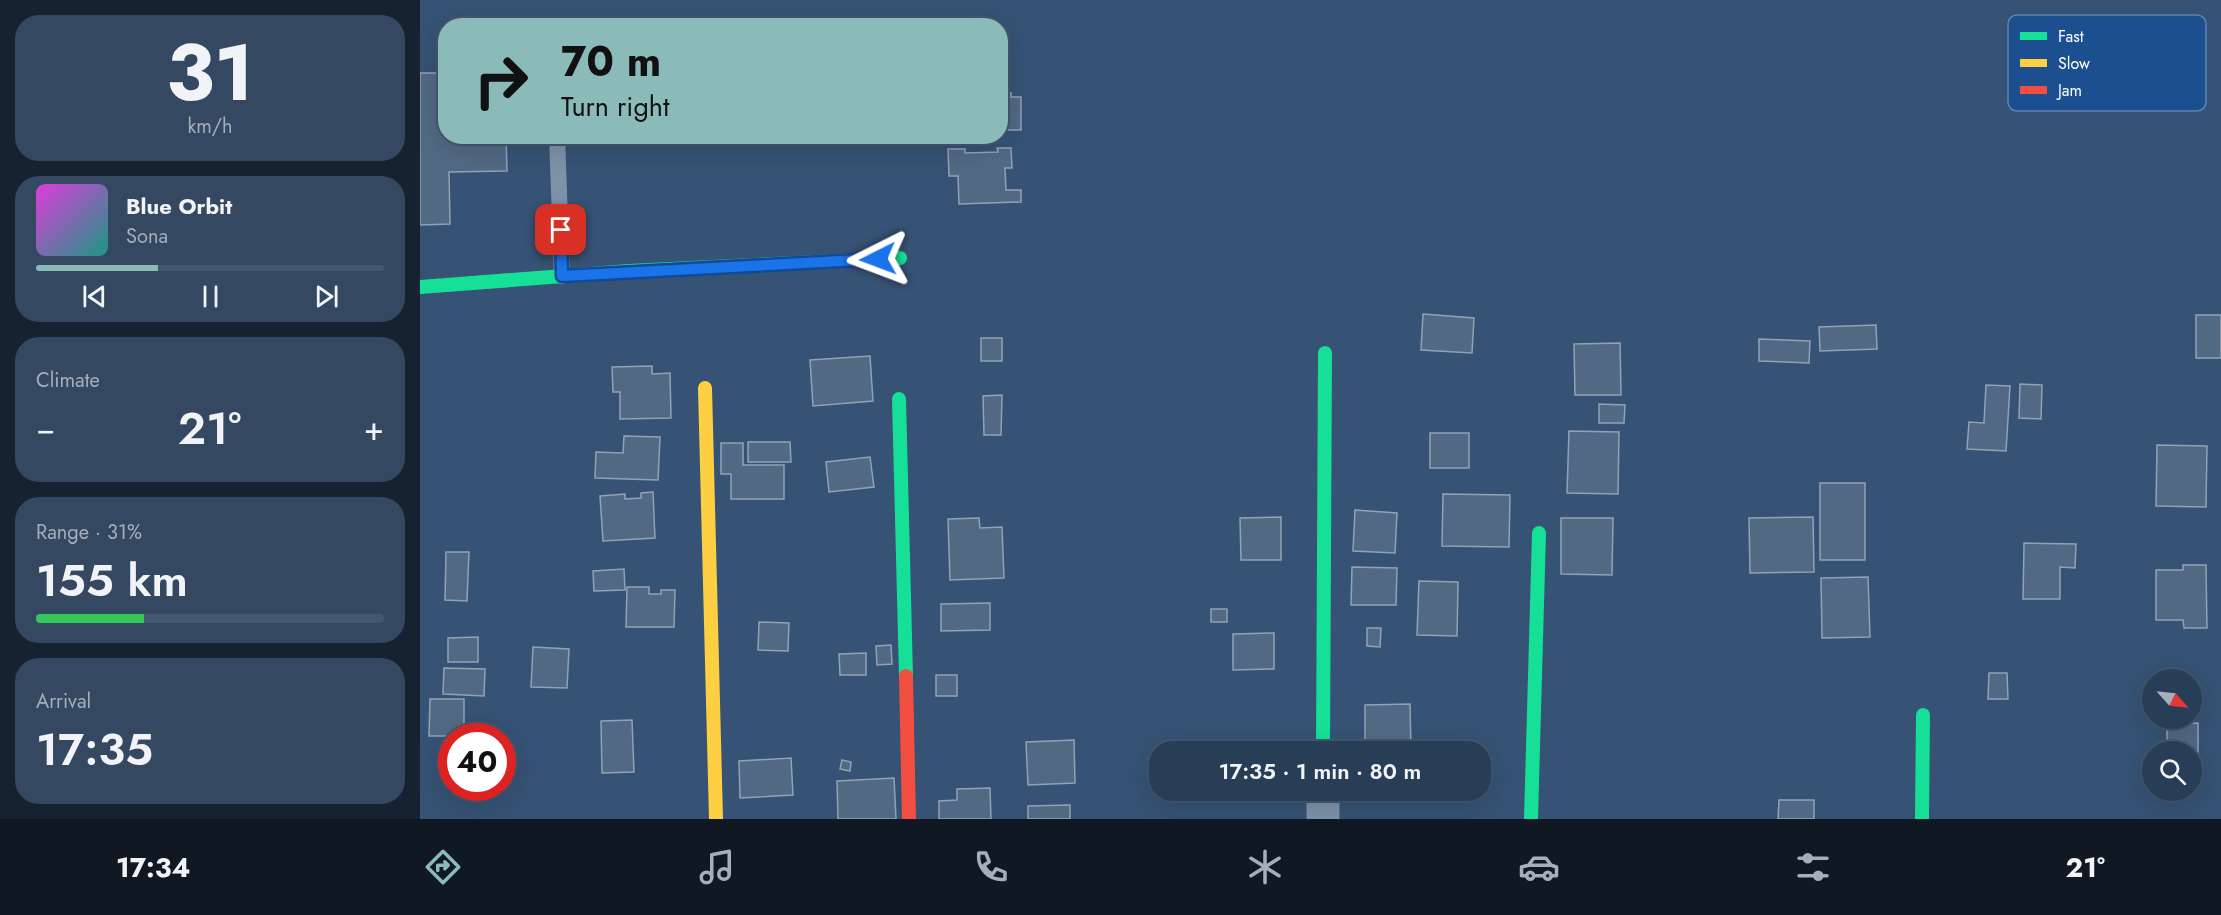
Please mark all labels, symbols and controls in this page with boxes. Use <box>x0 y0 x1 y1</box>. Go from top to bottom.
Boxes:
legend <box>2008 15 2206 111</box>
text: 31 <box>166 17 254 129</box>
text: Fast <box>2058 25 2084 48</box>
text: 70 m <box>561 31 661 92</box>
icon: right <box>462 42 540 120</box>
text: Slow <box>2058 52 2090 75</box>
text: Jam <box>2056 79 2082 102</box>
text: Turn right <box>561 87 669 126</box>
text: km/h <box>187 112 233 141</box>
text: Blue Orbit <box>126 190 232 222</box>
pin <box>535 204 586 255</box>
icon: arrive <box>544 213 577 246</box>
text: Sona <box>126 222 168 251</box>
position arrow <box>846 227 910 291</box>
icon: previous <box>78 280 111 313</box>
icon: pause <box>194 280 227 313</box>
icon: next <box>310 280 343 313</box>
text: Climate <box>36 366 100 395</box>
text: 21° <box>178 396 241 461</box>
text: − <box>36 405 55 452</box>
text: + <box>364 405 384 452</box>
text: Range · 31% <box>36 518 142 547</box>
text: 155 km <box>36 548 188 613</box>
north arrow <box>2142 669 2202 729</box>
map controls <box>2142 669 2202 801</box>
text: Arrival <box>36 687 91 716</box>
text: 17:35 <box>36 717 153 782</box>
speed limit sign: 40 <box>438 723 516 801</box>
button: search <box>2142 741 2202 801</box>
text: 17:35 · 1 min · 80 m <box>1219 755 1421 787</box>
icon: directions <box>422 846 464 888</box>
icon: music <box>696 846 738 888</box>
icon: phone <box>970 846 1012 888</box>
icon: climate <box>1244 846 1286 888</box>
icon: car <box>1518 846 1560 888</box>
icon: filters <box>1792 846 1834 888</box>
text: 17:34 <box>116 848 190 887</box>
text: 21° <box>2066 848 2105 887</box>

